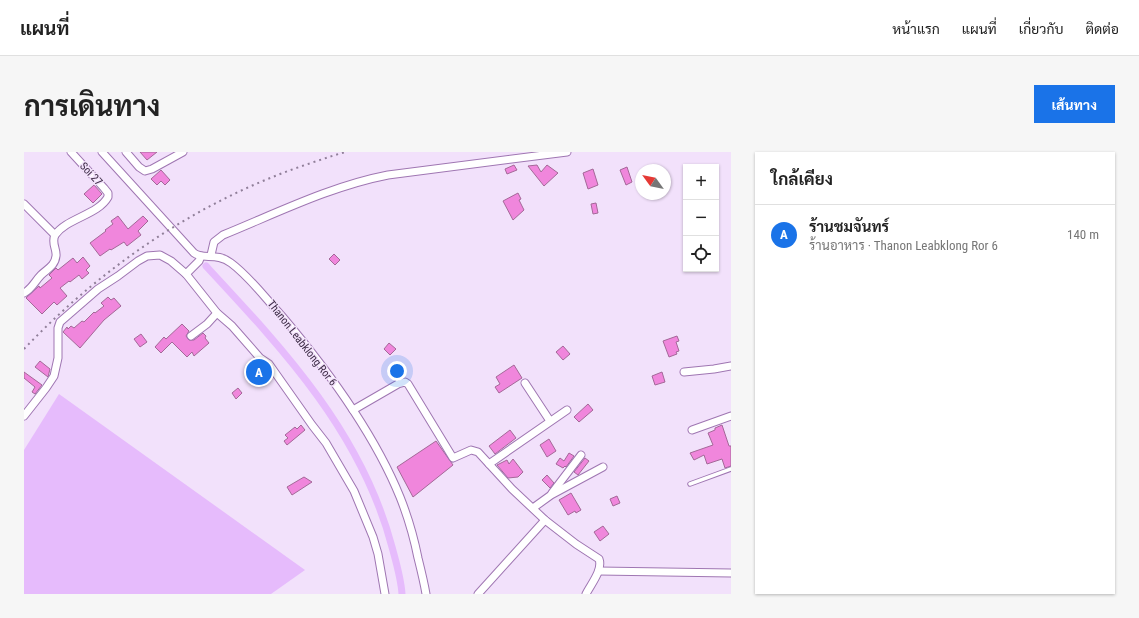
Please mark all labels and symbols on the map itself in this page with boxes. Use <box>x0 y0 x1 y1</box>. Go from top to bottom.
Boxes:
street label: Soi 27 <box>77 160 105 188</box>
north arrow <box>635 164 671 200</box>
street label: Thanon Leabklong Ror 6 <box>265 298 339 388</box>
pin: A <box>246 357 272 387</box>
your location <box>387 361 407 381</box>

